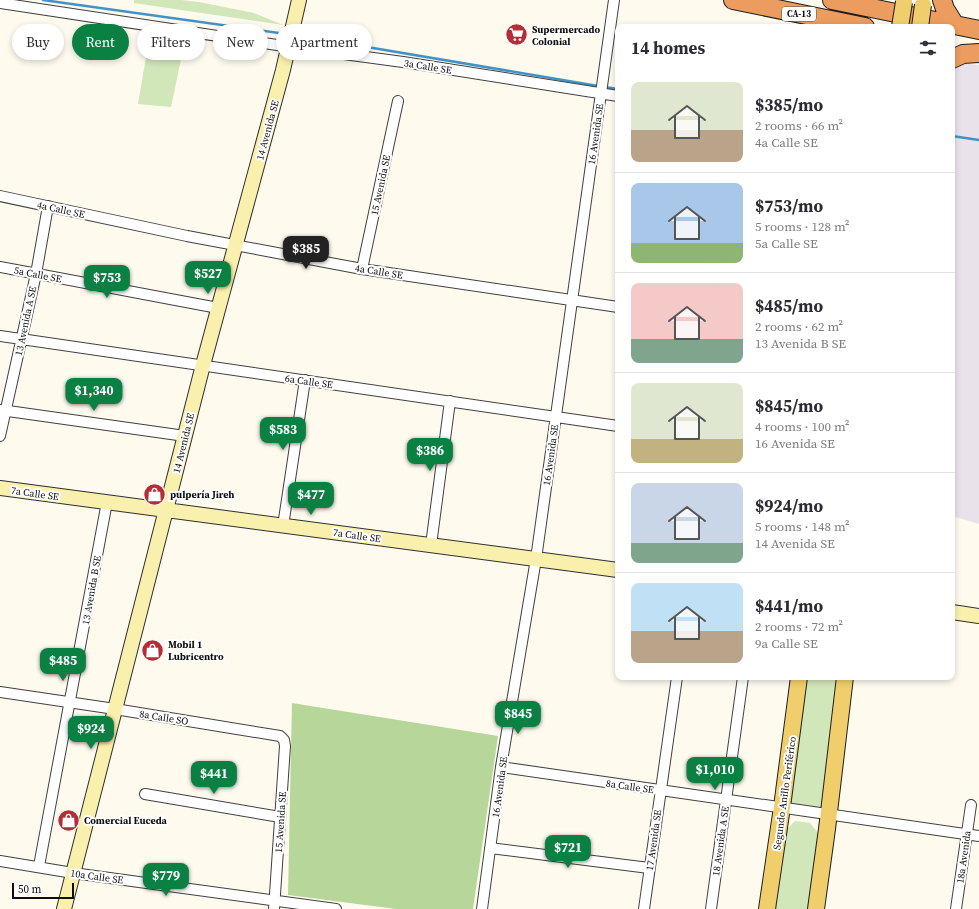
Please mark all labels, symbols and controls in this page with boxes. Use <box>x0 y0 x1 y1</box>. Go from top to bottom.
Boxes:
road number: CA-13 <box>782 7 816 21</box>
supermarket icon: Supermercado Colonial <box>504 22 530 48</box>
place label: Supermercado Colonial <box>532 23 600 48</box>
chip: Buy <box>12 24 64 60</box>
chip: Rent <box>72 24 129 60</box>
chip: Filters <box>137 24 205 60</box>
chip: New <box>213 24 268 60</box>
chip: Apartment <box>276 24 372 60</box>
text: 14 homes <box>631 36 705 60</box>
icon: filters <box>917 37 939 59</box>
street label: 3a Calle SE <box>403 56 453 77</box>
text: $385/mo <box>755 93 823 117</box>
icon: home <box>663 98 711 146</box>
street label: 14 Avenida SE <box>253 99 282 161</box>
street label: 16 Avenida SE <box>585 103 606 165</box>
text: 2 rooms · 66 m² <box>755 117 843 134</box>
text: 4a Calle SE <box>755 134 818 151</box>
street label: 15 Avenida SE <box>368 154 393 216</box>
text: $753/mo <box>755 194 823 218</box>
street label: 4a Calle SE <box>36 198 86 221</box>
icon: home <box>663 199 711 247</box>
text: 5 rooms · 128 m² <box>755 218 850 235</box>
text: 5a Calle SE <box>755 235 818 252</box>
pin: $385 <box>282 236 330 270</box>
text: $385 <box>292 240 320 257</box>
pin: $527 <box>184 261 232 295</box>
street label: 4a Calle SE <box>354 261 404 282</box>
street label: 5a Calle SE <box>13 264 63 285</box>
pin: $753 <box>83 265 131 299</box>
text: $527 <box>194 265 222 282</box>
text: $753 <box>93 269 121 286</box>
street label: 13 Avenida A SE <box>12 285 39 357</box>
text: $485/mo <box>755 294 823 318</box>
icon: home <box>663 299 711 347</box>
text: 2 rooms · 62 m² <box>755 318 843 335</box>
text: 13 Avenida B SE <box>755 335 846 352</box>
street label: 6a Calle SE <box>284 372 334 391</box>
pin: $1,340 <box>61 378 127 412</box>
text: $1,340 <box>74 382 114 399</box>
text: $845/mo <box>755 394 823 418</box>
icon: home <box>663 399 711 447</box>
street label: 14 Avenida SE <box>170 412 197 474</box>
pin: $583 <box>259 417 307 451</box>
text: 4 rooms · 100 m² <box>755 418 850 435</box>
text: $583 <box>269 421 297 438</box>
street label: 16 Avenida SE <box>540 424 561 486</box>
text: 16 Avenida SE <box>755 435 835 452</box>
pin: $386 <box>406 438 454 472</box>
text: $386 <box>416 442 444 459</box>
shop icon: pulpería Jireh <box>142 481 168 507</box>
pin: $477 <box>287 482 335 516</box>
street label: 7a Calle SE <box>10 484 60 503</box>
text: $477 <box>297 486 325 503</box>
place label: pulpería Jireh <box>170 488 235 501</box>
text: $924/mo <box>755 494 823 518</box>
icon: home <box>663 499 711 547</box>
text: 5 rooms · 148 m² <box>755 518 850 535</box>
street label: 7a Calle SE <box>332 526 382 545</box>
text: 14 Avenida SE <box>755 535 835 552</box>
street label: 13 Avenida B SE <box>79 554 104 626</box>
text: $441/mo <box>755 594 823 618</box>
icon: home <box>663 599 711 647</box>
text: 2 rooms · 72 m² <box>755 618 843 635</box>
text: 9a Calle SE <box>755 635 818 652</box>
shop icon: Mobil 1 Lubricentro <box>139 637 165 663</box>
place label: Mobil 1 Lubricentro <box>168 638 224 663</box>
pin: $485 <box>39 648 87 682</box>
text: $485 <box>49 652 77 669</box>
pin: $845 <box>494 701 542 735</box>
text: $845 <box>504 705 532 722</box>
street label: 8a Calle SO <box>139 707 189 728</box>
pin: $924 <box>67 716 115 750</box>
text: $924 <box>77 720 105 737</box>
street label: Segundo Anillo Periférico <box>770 735 799 851</box>
street label: 16 Avenida SE <box>489 756 510 818</box>
pin: $1,010 <box>682 757 748 791</box>
pin: $441 <box>190 761 238 795</box>
text: $1,010 <box>695 761 735 778</box>
text: $441 <box>200 765 228 782</box>
street label: 8a Calle SE <box>605 777 655 796</box>
street label: 15 Avenida SE <box>272 791 289 853</box>
street label: 18 Avenida A SE <box>709 805 732 877</box>
shop icon: Comercial Euceda <box>55 807 81 833</box>
street label: 17 Avenida SE <box>643 809 664 871</box>
place label: Comercial Euceda <box>84 814 168 827</box>
street label: 18a Avenida <box>953 829 974 884</box>
pin: $721 <box>544 835 592 869</box>
text: $721 <box>554 839 582 856</box>
pin: $779 <box>142 863 190 897</box>
street label: 10a Calle SE <box>70 866 124 887</box>
text: $779 <box>152 867 180 884</box>
scale bar <box>12 881 74 900</box>
text: 50 m <box>18 882 41 897</box>

